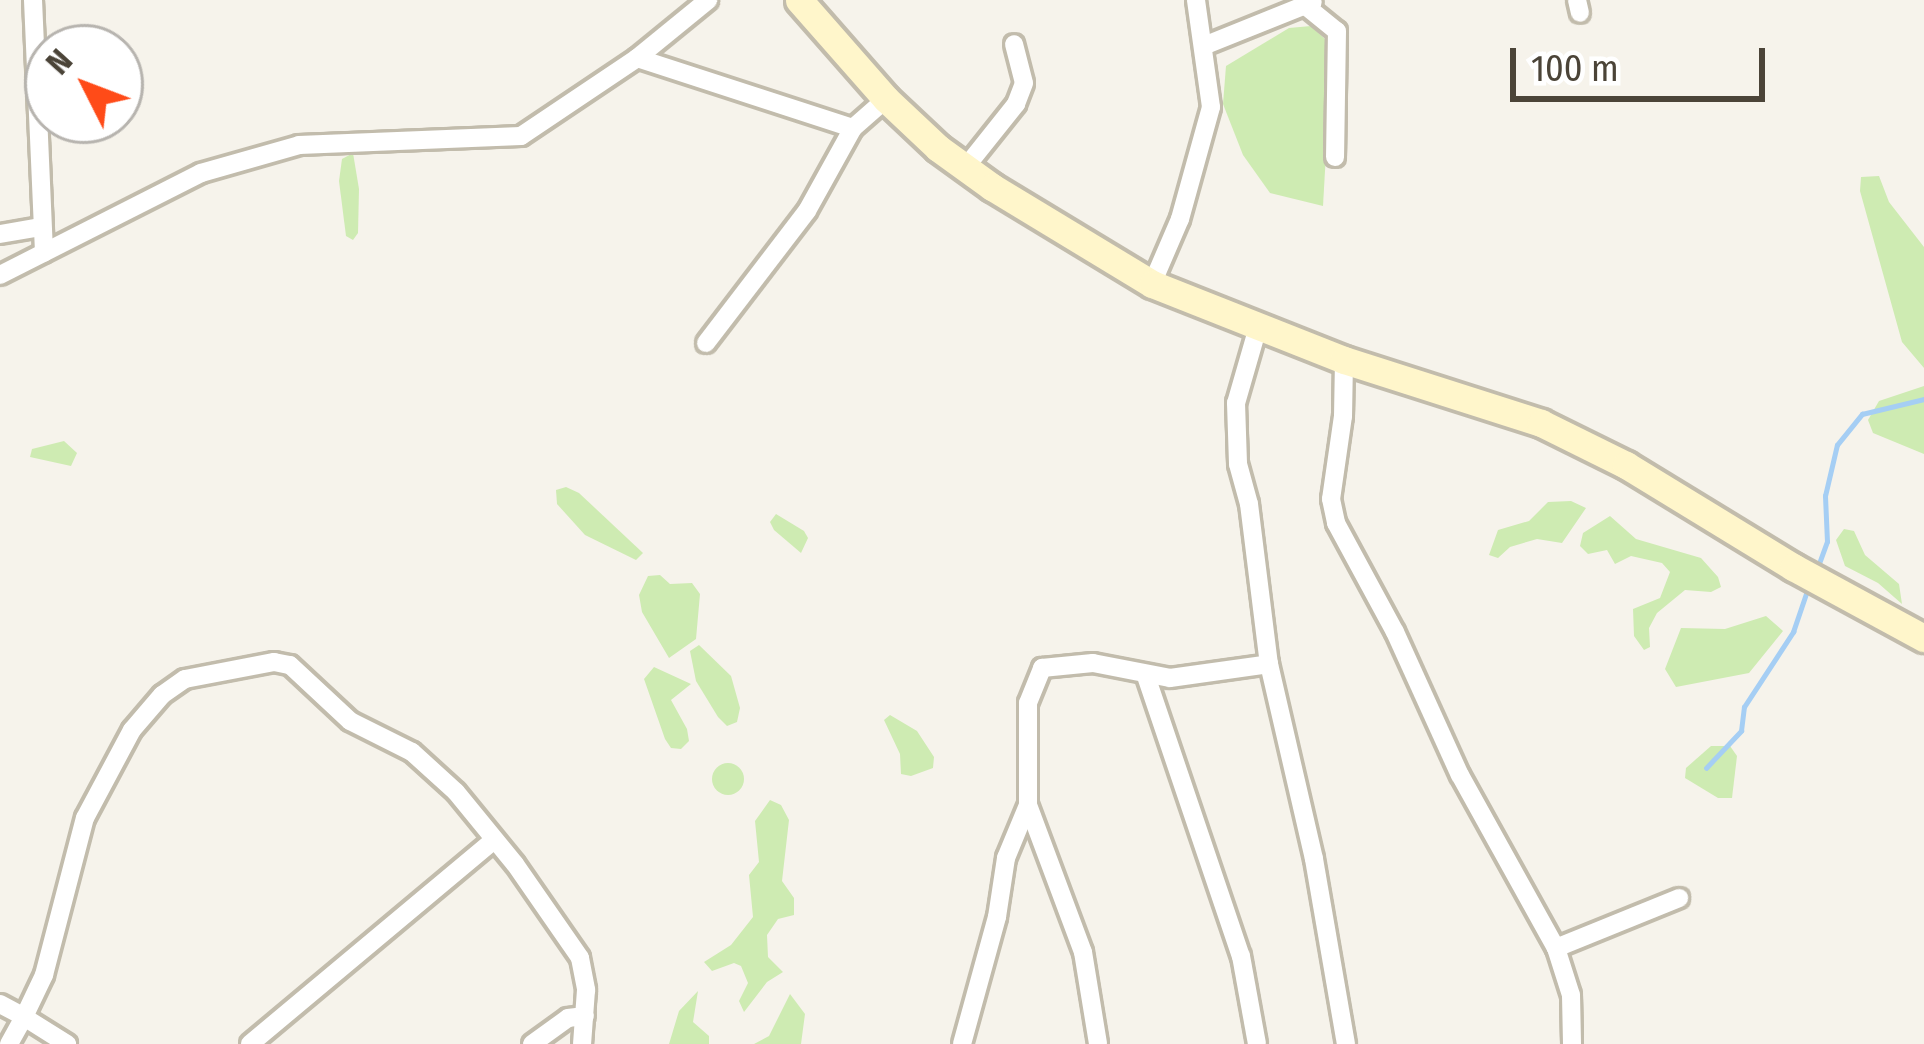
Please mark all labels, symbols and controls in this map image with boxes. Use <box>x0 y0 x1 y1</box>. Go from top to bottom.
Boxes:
north arrow <box>24 24 144 144</box>
scale bar <box>1516 24 1771 98</box>
text: N <box>38 41 81 83</box>
text: 100 m <box>1531 47 1619 91</box>

